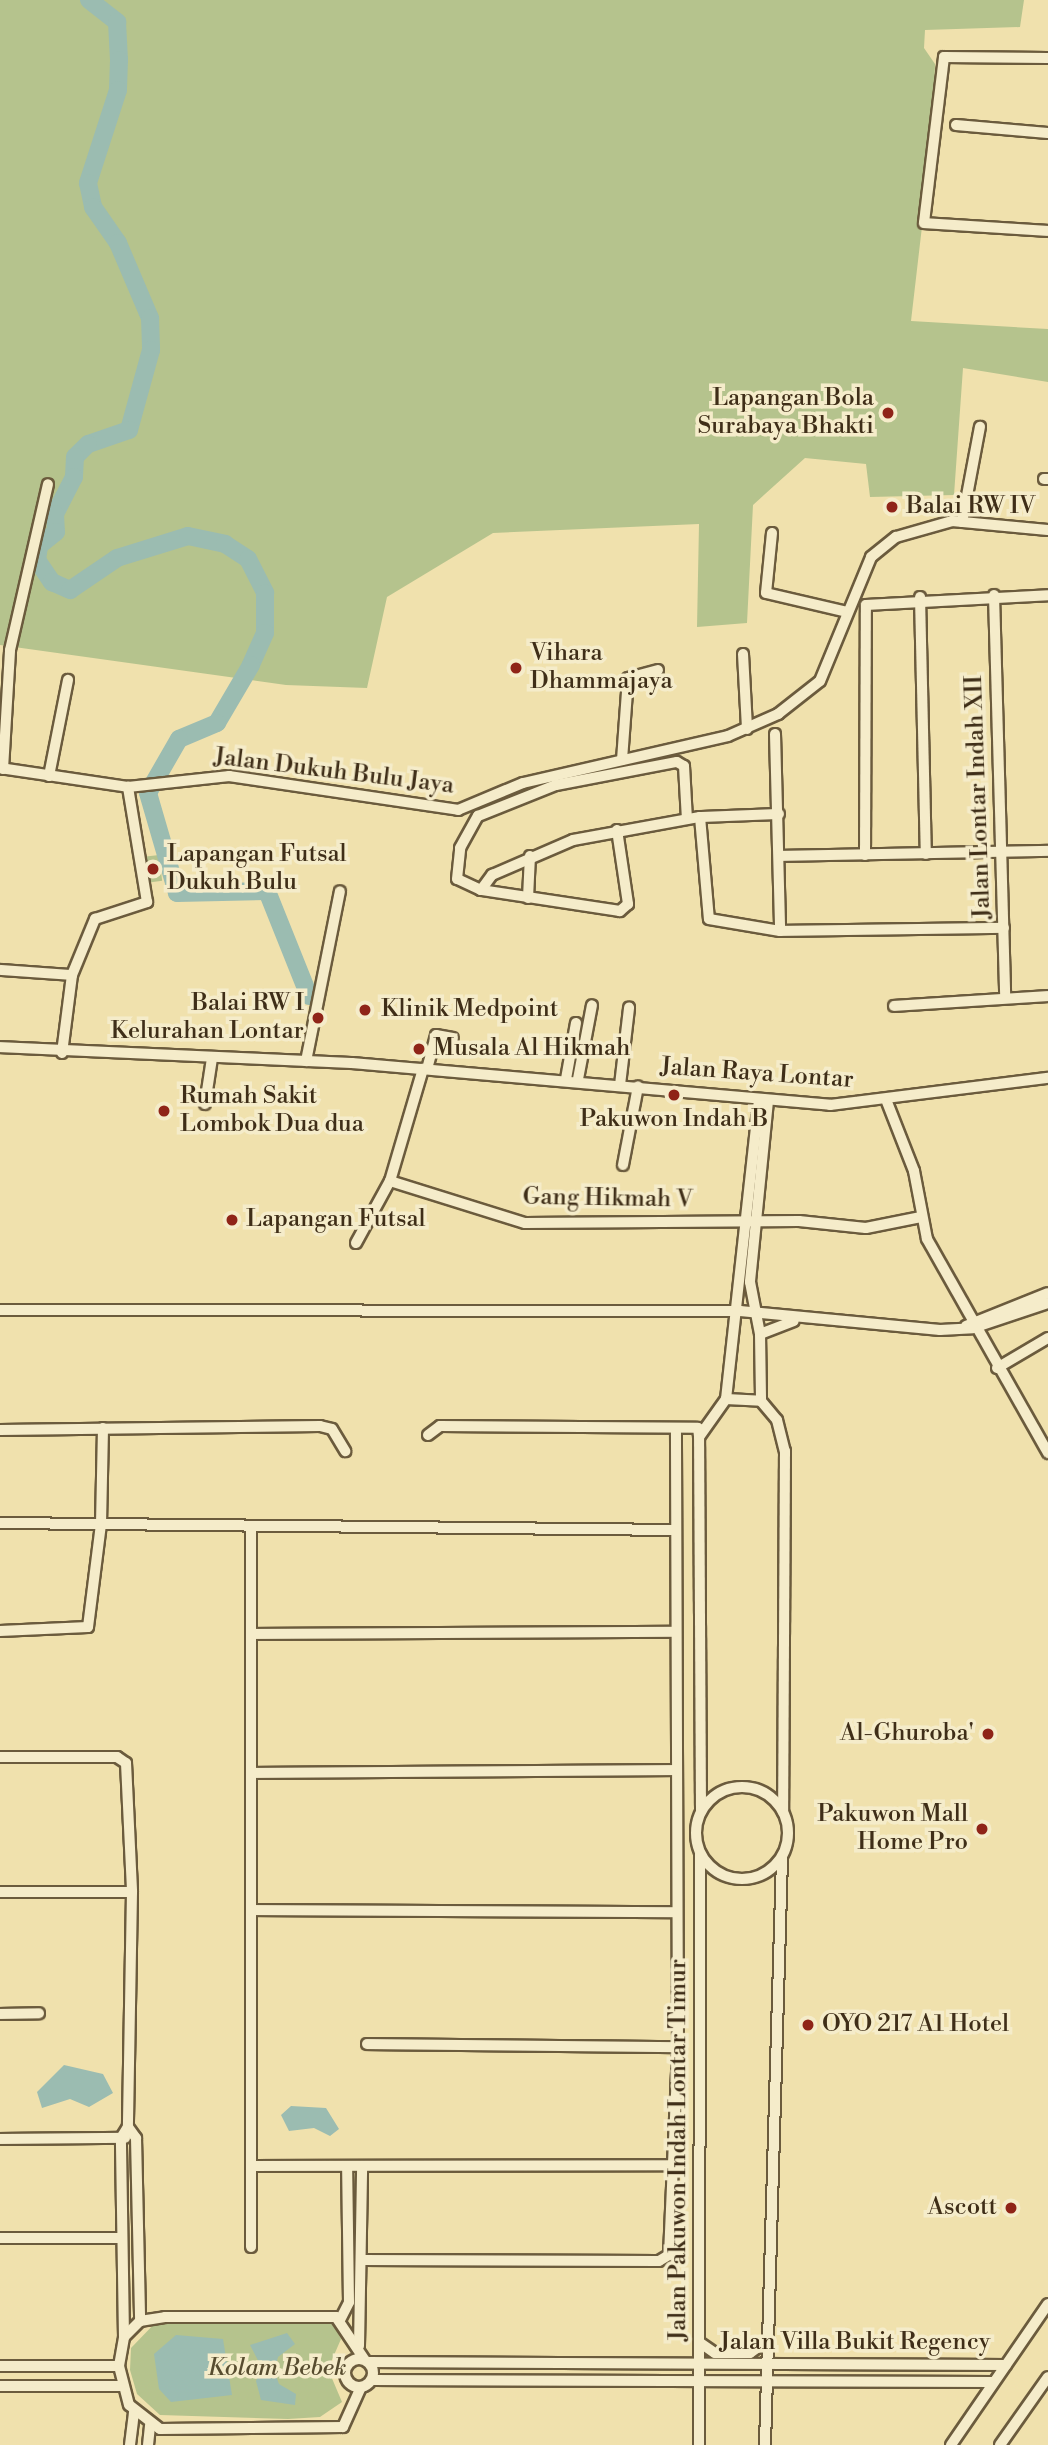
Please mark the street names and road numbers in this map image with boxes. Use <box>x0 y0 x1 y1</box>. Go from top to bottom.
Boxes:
street label: Jalan Lontar Indah XII <box>960 675 998 919</box>
street label: Jalan Dukuh Bulu Jaya <box>212 743 456 801</box>
street label: Jalan Raya Lontar <box>659 1053 855 1095</box>
street label: Gang Hikmah V <box>522 1183 694 1215</box>
street label: Jalan Pakuwon Indah Lontar Timur <box>665 1959 693 2341</box>
street label: Jalan Villa Bukit Regency <box>720 2329 990 2357</box>

